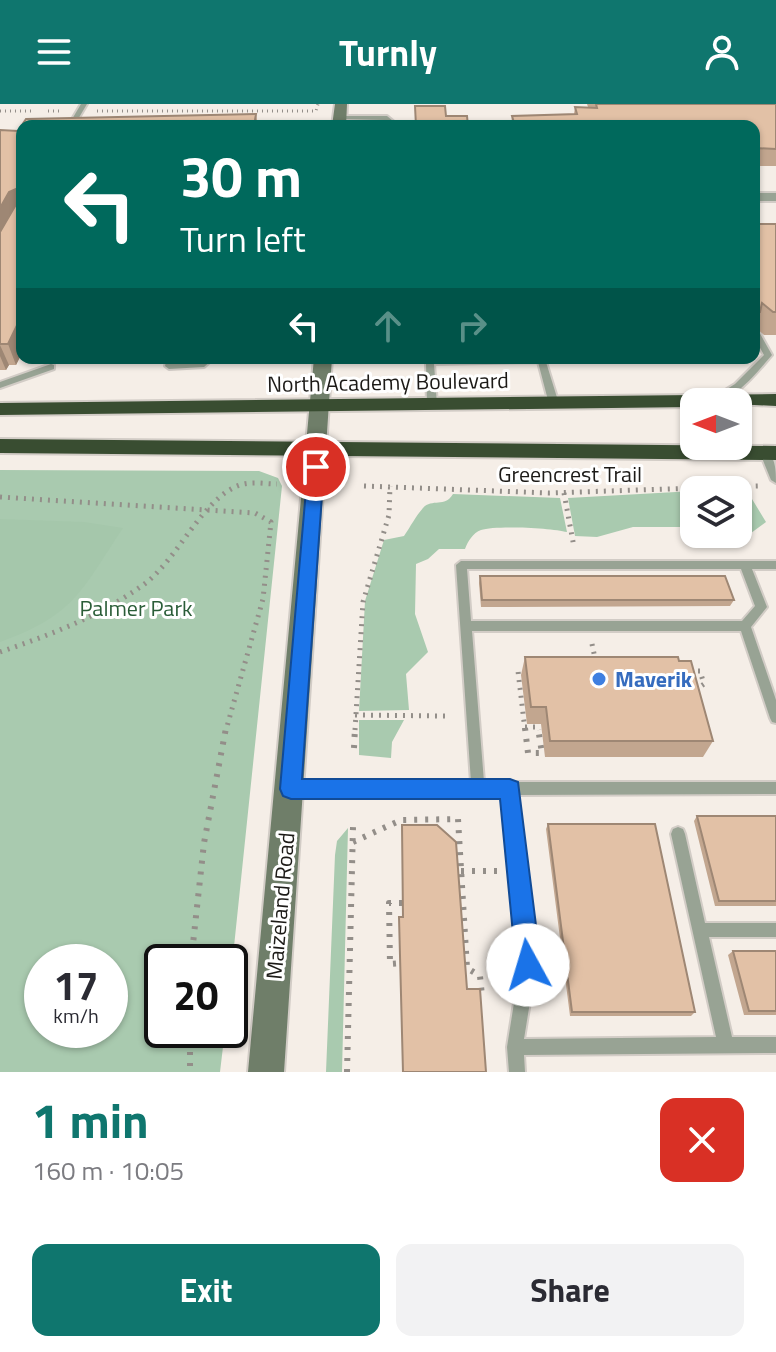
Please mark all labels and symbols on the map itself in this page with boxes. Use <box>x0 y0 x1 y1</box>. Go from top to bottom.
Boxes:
street label: North Academy Boulevard <box>267 363 509 401</box>
north arrow <box>680 388 752 460</box>
pin <box>282 433 350 501</box>
street label: Greencrest Trail <box>498 457 642 491</box>
park label: Palmer Park <box>79 591 193 625</box>
place label: Maverik <box>615 662 693 696</box>
marker: Maverik <box>590 670 608 688</box>
street label: Maizeland Road <box>257 831 303 981</box>
position arrow <box>486 923 570 1007</box>
speed limit sign: 20 <box>144 944 248 1048</box>

